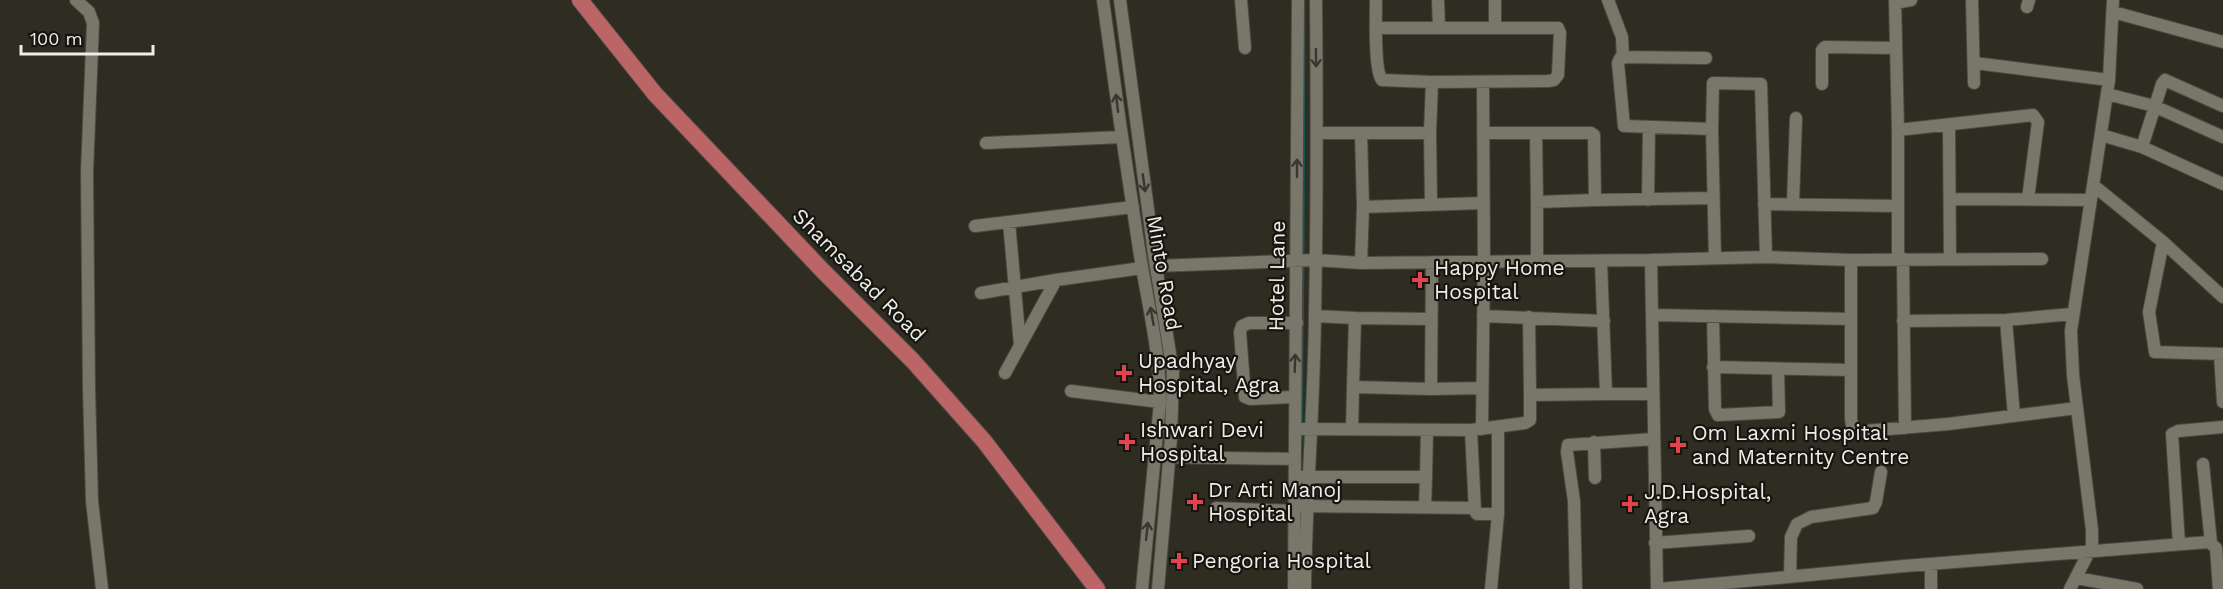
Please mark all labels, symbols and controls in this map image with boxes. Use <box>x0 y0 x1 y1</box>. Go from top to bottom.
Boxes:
scale bar <box>21 18 153 56</box>
text: 100 m <box>30 28 83 49</box>
one-way arrow <box>1311 48 1322 68</box>
one-way arrow <box>1111 94 1122 113</box>
one-way arrow <box>1292 158 1303 178</box>
one-way arrow <box>1139 173 1150 192</box>
street label: Shamsabad Road <box>788 203 931 346</box>
street label: Minto Road <box>1142 214 1187 332</box>
street label: Hotel Lane <box>1263 220 1290 332</box>
place label: Happy Home Hospital <box>1434 255 1565 304</box>
marker: Happy Home Hospital <box>1411 271 1429 289</box>
one-way arrow <box>1146 307 1157 326</box>
place label: Upadhyay Hospital, Agra <box>1138 348 1280 397</box>
one-way arrow <box>1290 353 1301 373</box>
marker: Upadhyay Hospital, Agra <box>1115 364 1133 382</box>
place label: Ishwari Devi Hospital <box>1140 417 1264 466</box>
place label: Om Laxmi Hospital and Maternity Centre <box>1692 420 1909 469</box>
marker: Ishwari Devi Hospital <box>1118 433 1136 451</box>
marker: Om Laxmi Hospital and Maternity Centre <box>1669 436 1687 454</box>
place label: Dr Arti Manoj Hospital <box>1208 477 1342 526</box>
place label: J.D.Hospital, Agra <box>1644 479 1771 528</box>
marker: Dr Arti Manoj Hospital <box>1186 493 1204 511</box>
marker: J.D.Hospital, Agra <box>1621 495 1639 513</box>
one-way arrow <box>1142 521 1153 541</box>
place label: Pengoria Hospital <box>1192 548 1372 573</box>
marker: Pengoria Hospital <box>1170 552 1188 570</box>

